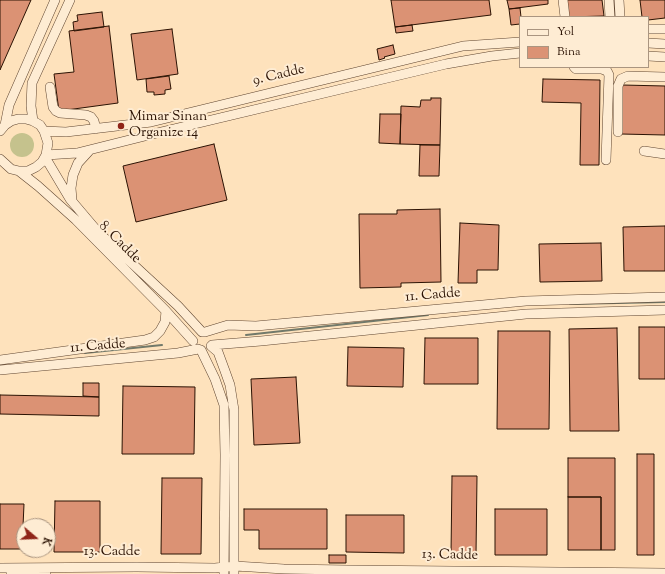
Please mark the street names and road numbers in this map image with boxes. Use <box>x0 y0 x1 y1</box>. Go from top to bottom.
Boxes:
street label: 9. Cadde <box>251 62 307 90</box>
street label: 8. Cadde <box>94 218 144 268</box>
street label: 11. Cadde <box>405 285 461 307</box>
street label: 11. Cadde <box>70 336 126 358</box>
street label: 13. Cadde <box>84 545 140 561</box>
street label: 13. Cadde <box>422 547 478 565</box>

